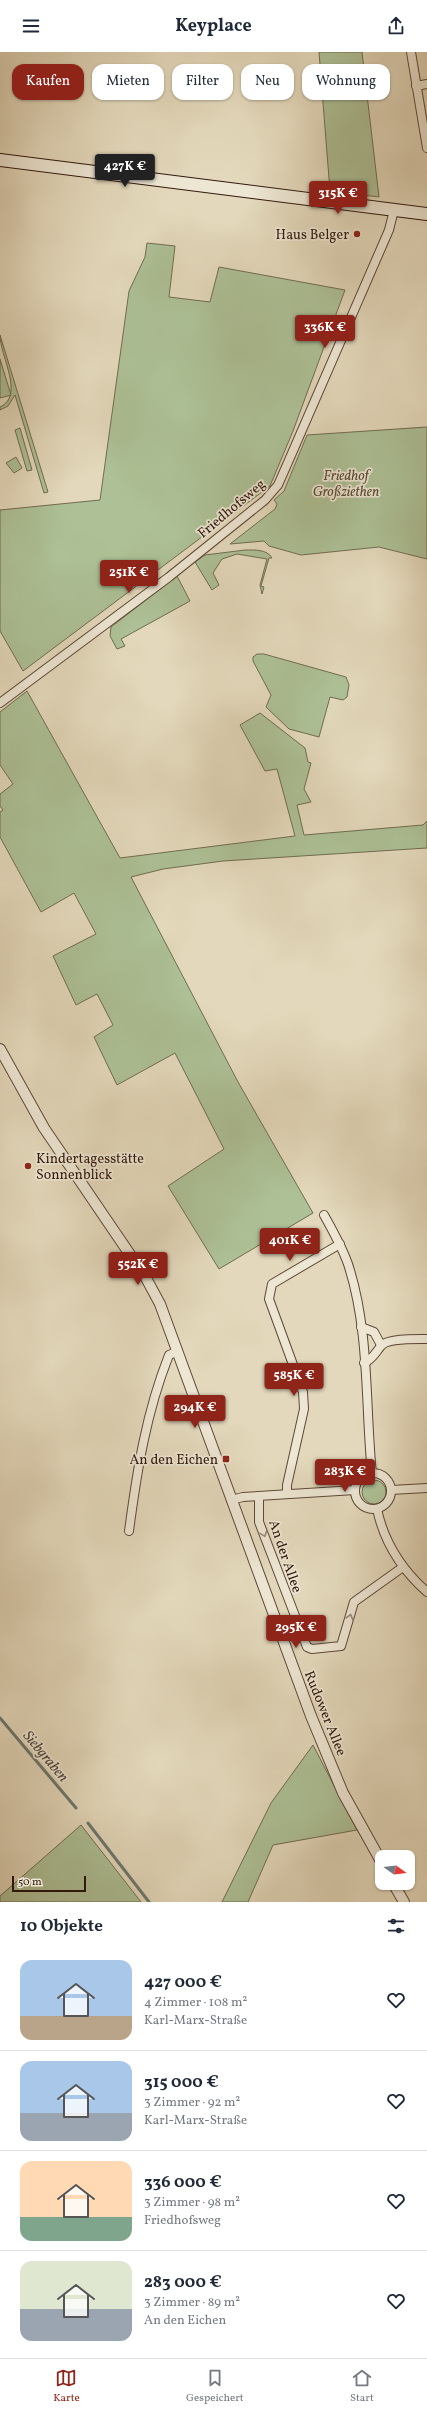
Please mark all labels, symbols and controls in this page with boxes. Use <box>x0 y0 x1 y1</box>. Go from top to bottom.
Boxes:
text: Keyplace <box>175 14 252 39</box>
icon: menu <box>20 15 42 37</box>
icon: share <box>385 15 407 37</box>
chip: Kaufen <box>12 64 84 100</box>
chip: Mieten <box>92 64 164 100</box>
chip: Filter <box>172 64 233 100</box>
chip: Neu <box>241 64 294 100</box>
chip: Wohnung <box>302 64 390 100</box>
pin: 427K € <box>92 154 158 188</box>
text: 427K € <box>104 158 146 176</box>
pin: 315K € <box>305 181 371 215</box>
text: 315K € <box>318 185 358 203</box>
place label: Haus Belger <box>276 226 349 245</box>
marker: Haus Belger <box>352 229 362 239</box>
pin: 336K € <box>292 315 358 349</box>
text: 336K € <box>304 319 346 337</box>
park label: Friedhof Großziethen <box>313 467 379 502</box>
street label: Friedhofsweg <box>194 475 270 543</box>
pin: 251K € <box>96 560 162 594</box>
text: 251K € <box>109 564 149 582</box>
place label: Kindertagesstätte Sonnenblick <box>36 1150 144 1185</box>
marker: Kindertagesstätte Sonnenblick <box>23 1161 33 1171</box>
pin: 401K € <box>257 1228 323 1262</box>
text: 401K € <box>269 1232 311 1250</box>
pin: 552K € <box>105 1252 171 1286</box>
text: 552K € <box>118 1256 158 1274</box>
pin: 585K € <box>261 1363 327 1397</box>
text: 585K € <box>274 1367 314 1385</box>
pin: 294K € <box>162 1395 228 1429</box>
text: 294K € <box>173 1399 217 1417</box>
place label: An den Eichen <box>129 1451 218 1470</box>
marker: An den Eichen <box>221 1454 231 1464</box>
pin: 283K € <box>312 1459 378 1493</box>
text: 283K € <box>324 1463 366 1481</box>
street label: An der Allee <box>263 1518 306 1596</box>
one-way arrow <box>259 1531 267 1538</box>
one-way arrow <box>345 1614 354 1621</box>
pin: 295K € <box>263 1615 329 1649</box>
text: 295K € <box>275 1619 317 1637</box>
street label: Rudower Allee <box>299 1668 350 1759</box>
water label: Siebgraben <box>17 1727 73 1787</box>
north arrow <box>375 1850 415 1890</box>
map controls <box>375 1850 415 1890</box>
scale bar <box>12 1874 86 1893</box>
text: 50 m <box>18 1875 42 1890</box>
text: 10 Objekte <box>20 1915 103 1938</box>
icon: filters <box>385 1915 407 1937</box>
text: 427 000 € <box>144 1971 222 1994</box>
icon: home <box>52 1976 100 2024</box>
icon: heart <box>385 1989 407 2011</box>
text: 4 Zimmer · 108 m² <box>144 1994 247 2012</box>
text: Karl-Marx-Straße <box>144 2012 247 2030</box>
text: 315 000 € <box>144 2071 219 2094</box>
icon: home <box>52 2077 100 2125</box>
icon: heart <box>385 2090 407 2112</box>
text: 3 Zimmer · 92 m² <box>144 2094 240 2112</box>
text: Karl-Marx-Straße <box>144 2112 247 2130</box>
text: 336 000 € <box>144 2171 222 2194</box>
icon: home <box>52 2177 100 2225</box>
icon: heart <box>385 2190 407 2212</box>
text: 3 Zimmer · 98 m² <box>144 2194 240 2212</box>
text: Friedhofsweg <box>144 2212 221 2230</box>
text: 283 000 € <box>144 2271 222 2294</box>
icon: home <box>52 2277 100 2325</box>
icon: heart <box>385 2290 407 2312</box>
text: 3 Zimmer · 89 m² <box>144 2294 240 2312</box>
text: An den Eichen <box>144 2312 226 2330</box>
tab: Karte <box>53 2367 80 2406</box>
tab: Gespeichert <box>186 2367 244 2406</box>
tab: Start <box>350 2367 374 2406</box>

